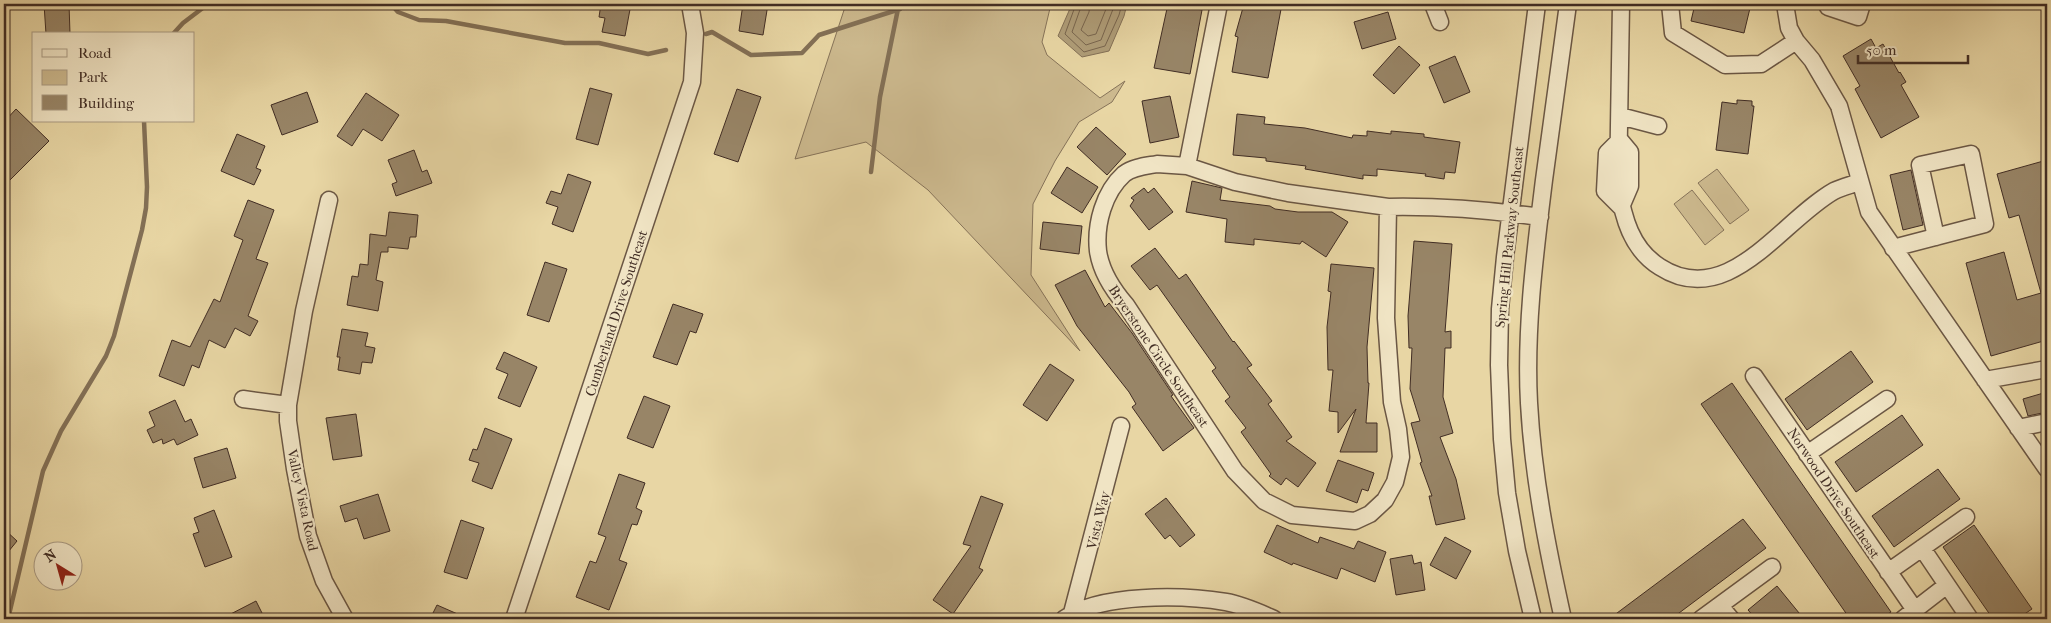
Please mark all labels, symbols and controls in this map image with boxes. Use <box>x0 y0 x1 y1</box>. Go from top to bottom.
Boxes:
legend <box>32 32 195 122</box>
scale bar <box>1858 32 1968 64</box>
text: 50 m <box>1866 41 1897 59</box>
text: Road <box>78 44 112 62</box>
text: Park <box>78 68 108 86</box>
text: Building <box>78 94 135 112</box>
street label: Spring Hill Parkway Southeast <box>1491 145 1527 329</box>
street label: Cumberland Drive Southeast <box>582 228 651 398</box>
street label: Bryerstone Circle Southeast <box>1105 282 1213 431</box>
street label: Norwood Drive Southeast <box>1783 425 1884 562</box>
street label: Valley Vista Road <box>283 447 322 553</box>
street label: Vista Way <box>1083 489 1114 552</box>
north arrow <box>32 540 82 590</box>
text: N <box>41 546 60 566</box>

